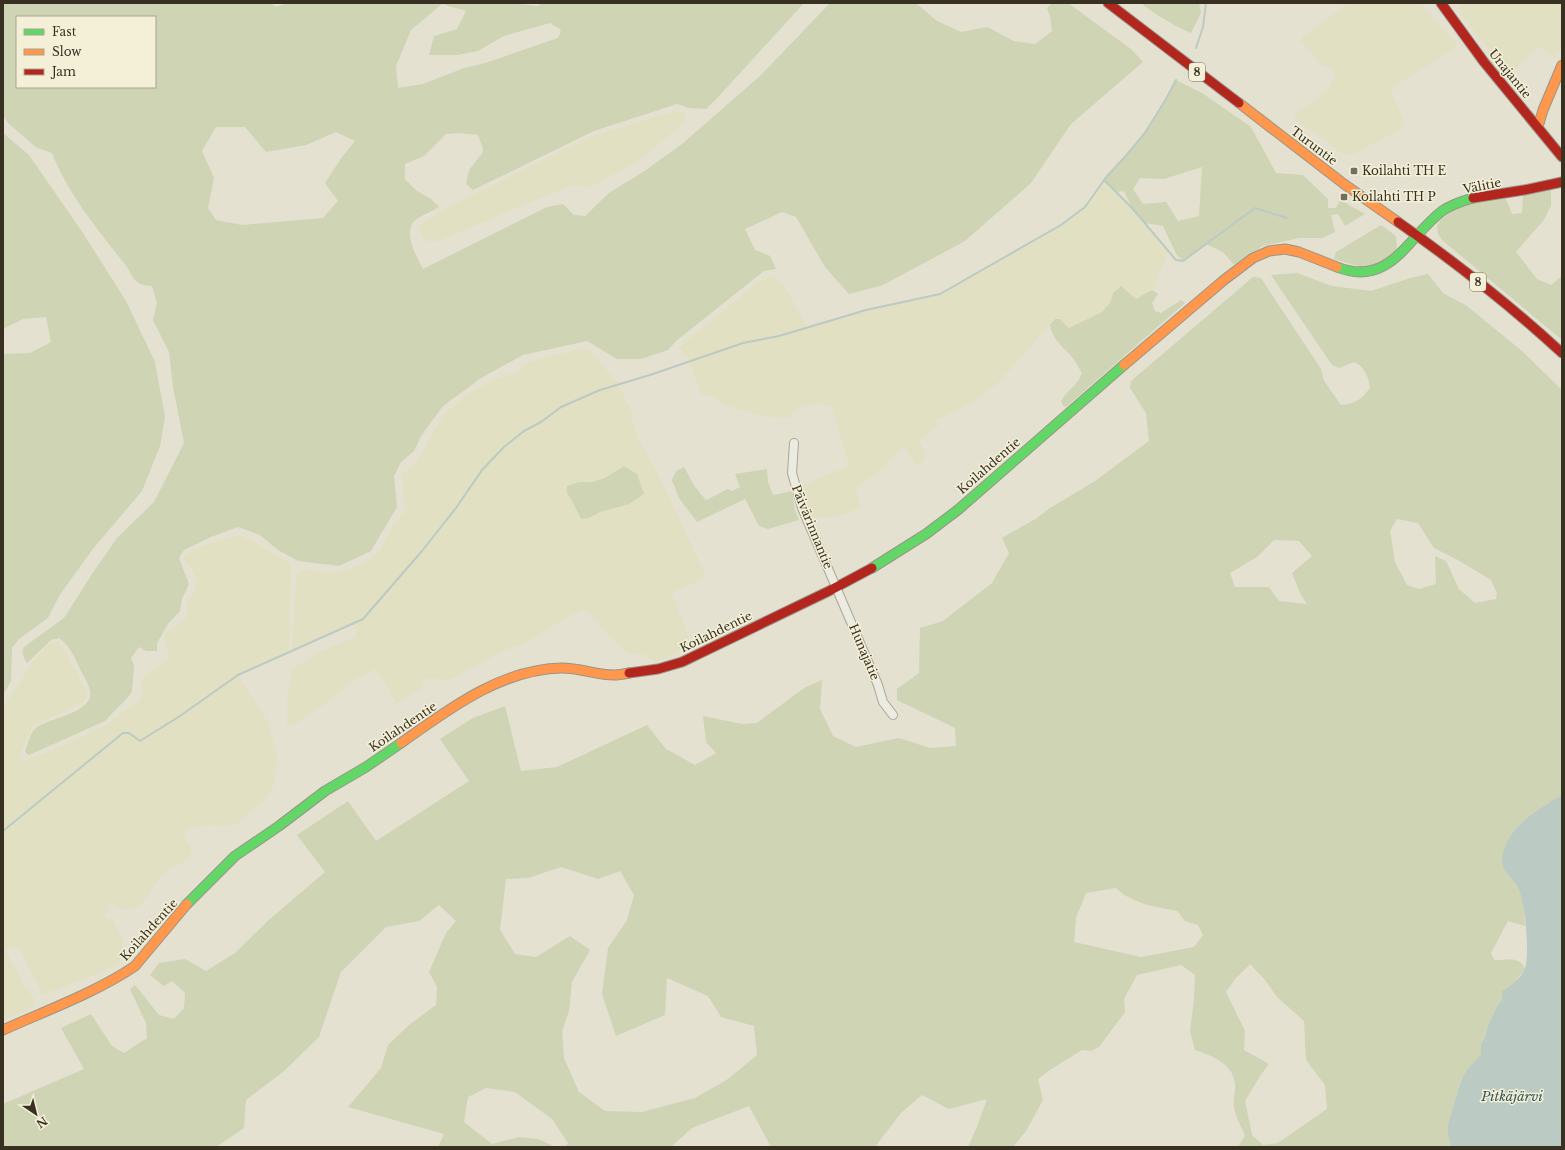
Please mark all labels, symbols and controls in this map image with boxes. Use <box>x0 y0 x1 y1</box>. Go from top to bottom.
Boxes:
legend <box>16 16 156 88</box>
text: Fast <box>52 24 77 39</box>
text: Slow <box>52 44 82 59</box>
street label: Unajantie <box>1486 46 1535 101</box>
road number: 8 <box>1189 63 1205 81</box>
text: Jam <box>50 64 76 79</box>
street label: Turuntie <box>1288 123 1341 168</box>
place label: Koilahti TH E <box>1362 163 1447 178</box>
marker: Koilahti TH E <box>1349 166 1359 176</box>
street label: Välitie <box>1461 174 1502 197</box>
place label: Koilahti TH P <box>1352 189 1436 204</box>
marker: Koilahti TH P <box>1339 192 1349 202</box>
road number: 8 <box>1470 273 1486 291</box>
street label: Koilahdentie <box>954 434 1023 497</box>
street label: Päivärinnantie <box>789 483 836 571</box>
street label: Koilahdentie <box>677 608 754 655</box>
street label: Hunajatie <box>846 621 883 682</box>
street label: Koilahdentie <box>366 698 440 755</box>
street label: Koilahdentie <box>117 895 181 964</box>
water label: Pitkäjärvi <box>1480 1088 1543 1105</box>
north arrow <box>16 1094 56 1134</box>
text: N <box>33 1113 50 1131</box>

